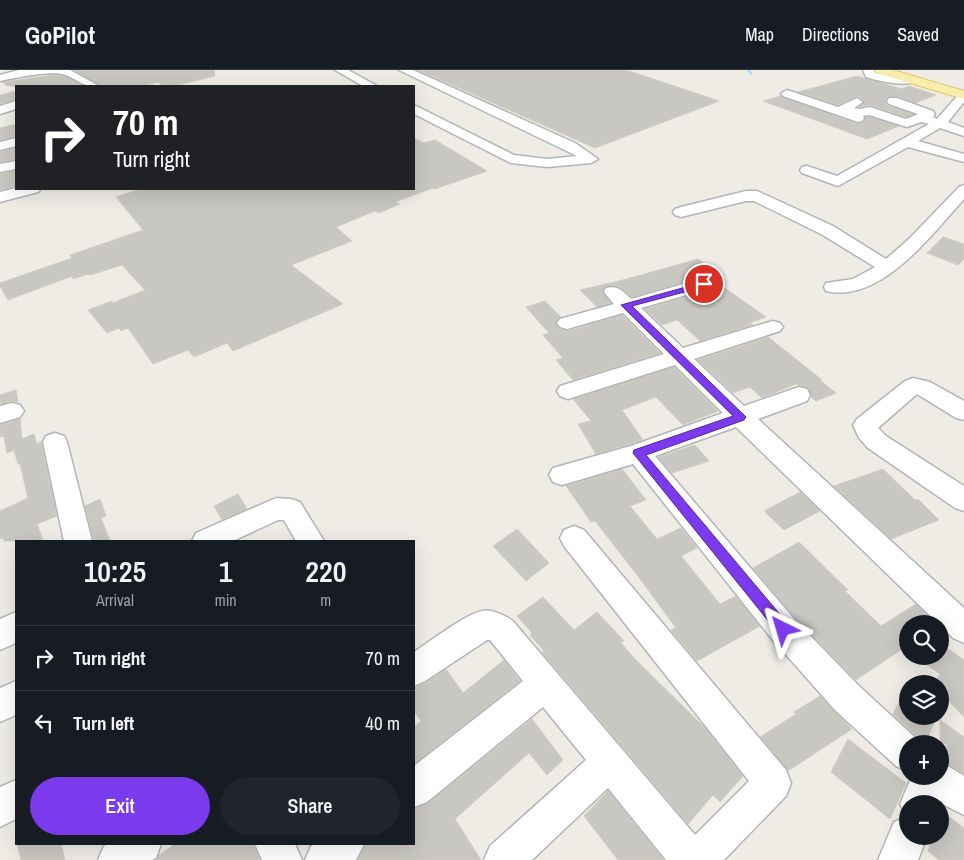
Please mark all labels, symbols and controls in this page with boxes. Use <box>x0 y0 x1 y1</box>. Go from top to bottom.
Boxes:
text: GoPilot <box>25 19 95 51</box>
text: Map <box>745 22 774 47</box>
text: Directions <box>802 22 869 47</box>
text: Saved <box>897 22 939 47</box>
text: 70 m <box>113 99 178 146</box>
icon: right <box>30 105 95 170</box>
text: Turn right <box>113 144 190 174</box>
pin <box>683 263 725 305</box>
icon: arrive <box>690 270 718 298</box>
text: 10:25 <box>84 551 146 591</box>
text: 1 <box>219 551 233 591</box>
text: 220 <box>305 551 346 591</box>
text: Arrival <box>96 589 134 611</box>
text: min <box>215 589 237 611</box>
text: m <box>320 589 331 611</box>
position arrow <box>756 602 808 654</box>
map controls <box>899 615 949 845</box>
button: search <box>899 615 949 665</box>
icon: right <box>30 644 58 672</box>
text: Turn right <box>73 645 145 671</box>
text: 70 m <box>365 645 400 671</box>
button: layers <box>899 675 949 725</box>
icon: left <box>30 709 58 737</box>
text: Turn left <box>73 710 134 736</box>
text: 40 m <box>365 710 400 736</box>
button: + <box>899 735 949 785</box>
button: Exit <box>30 777 210 835</box>
button: Share <box>220 777 400 835</box>
button: − <box>899 795 949 845</box>

